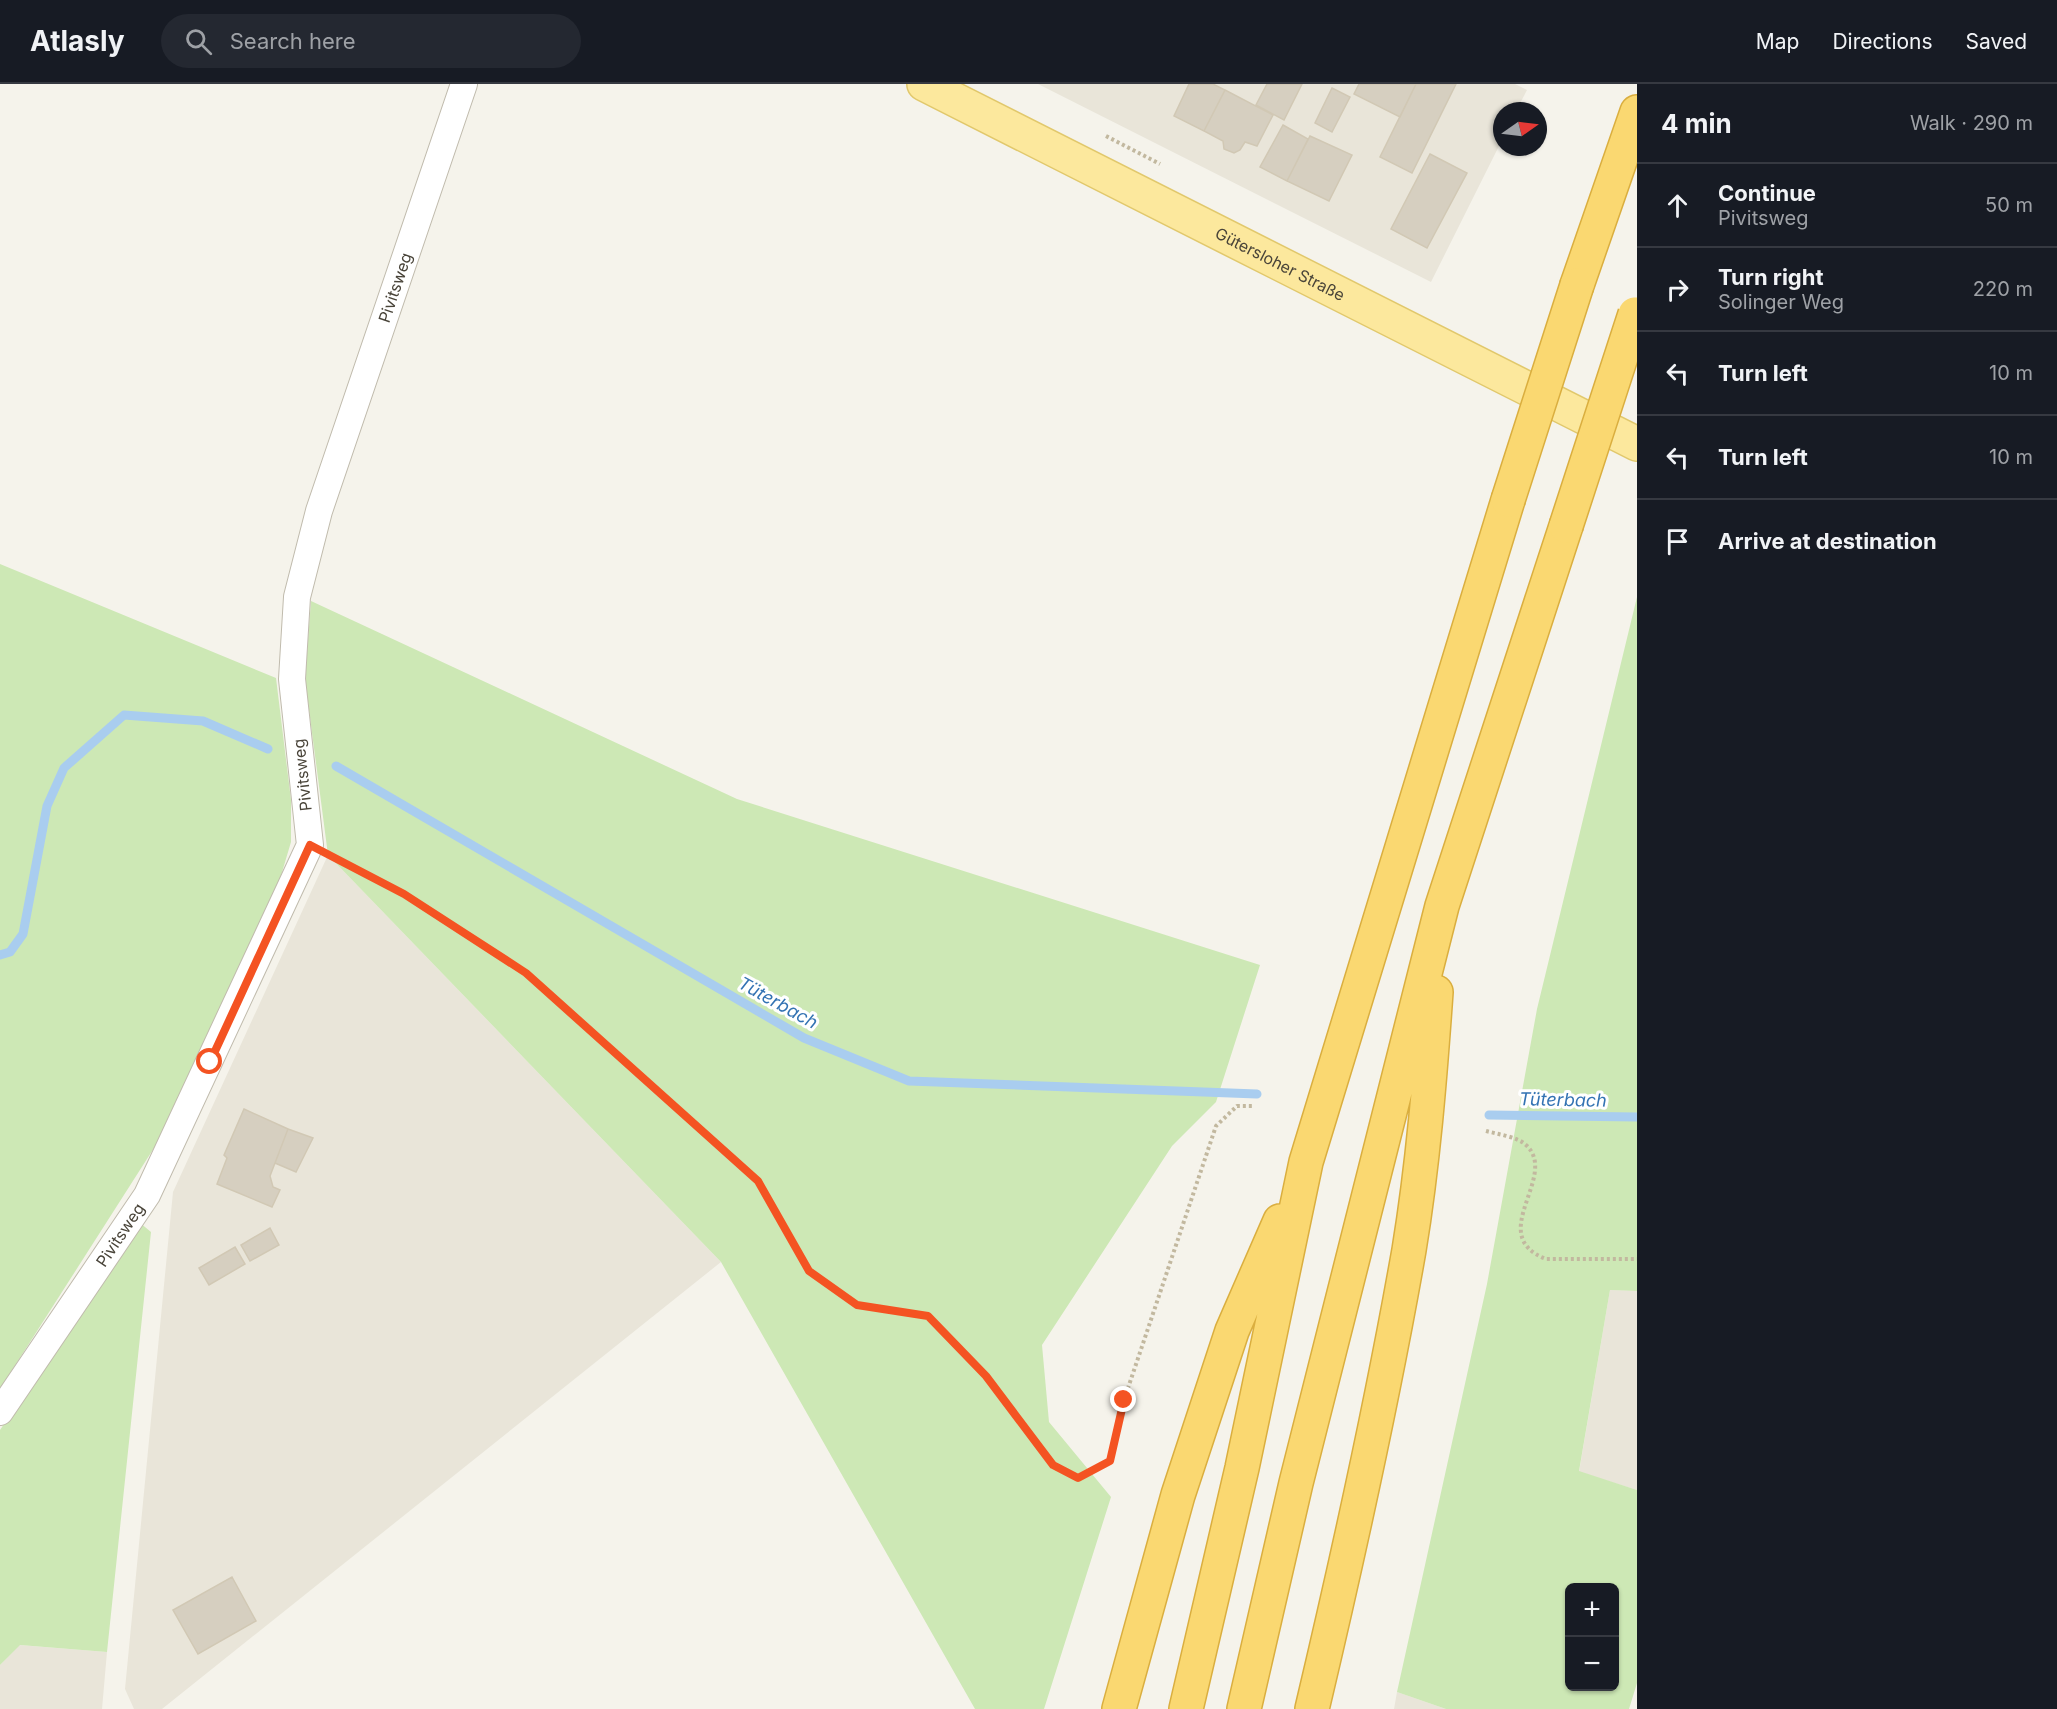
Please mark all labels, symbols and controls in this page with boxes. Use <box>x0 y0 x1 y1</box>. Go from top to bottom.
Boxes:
search box <box>161 14 581 68</box>
text: Atlasly <box>30 24 125 58</box>
icon: search <box>182 25 215 58</box>
text: Search here <box>230 28 356 54</box>
text: Map <box>1756 29 1799 54</box>
text: Directions <box>1832 29 1933 54</box>
text: Saved <box>1966 29 2027 54</box>
north arrow <box>1493 102 1547 156</box>
text: 4 min <box>1661 108 1732 139</box>
text: Walk · 290 m <box>1910 111 2033 135</box>
text: Continue <box>1718 180 1816 206</box>
icon: ahead <box>1661 189 1694 222</box>
text: 50 m <box>1985 193 2033 217</box>
text: Pivitsweg <box>1718 206 1809 230</box>
street label: Gütersloher Straße <box>1212 223 1348 305</box>
street label: Pivitsweg <box>374 250 416 325</box>
text: Turn right <box>1718 264 1824 290</box>
icon: right <box>1661 273 1694 306</box>
text: 220 m <box>1973 277 2033 301</box>
text: Solinger Weg <box>1718 290 1844 314</box>
icon: left <box>1661 357 1694 390</box>
text: Turn left <box>1718 360 1808 386</box>
text: 10 m <box>1989 361 2033 385</box>
icon: left <box>1661 441 1694 474</box>
text: Turn left <box>1718 444 1808 470</box>
text: 10 m <box>1989 445 2033 469</box>
icon: arrive <box>1661 525 1694 558</box>
text: Arrive at destination <box>1718 528 1937 554</box>
street label: Pivitsweg <box>288 738 316 812</box>
water label: Tüterbach <box>735 972 822 1033</box>
route start <box>196 1048 222 1074</box>
water label: Tüterbach <box>1519 1088 1607 1111</box>
street label: Pivitsweg <box>91 1199 149 1270</box>
route end <box>1110 1386 1136 1412</box>
map controls <box>1565 1583 1619 1691</box>
button: + <box>1565 1583 1619 1637</box>
button: − <box>1565 1637 1619 1691</box>

